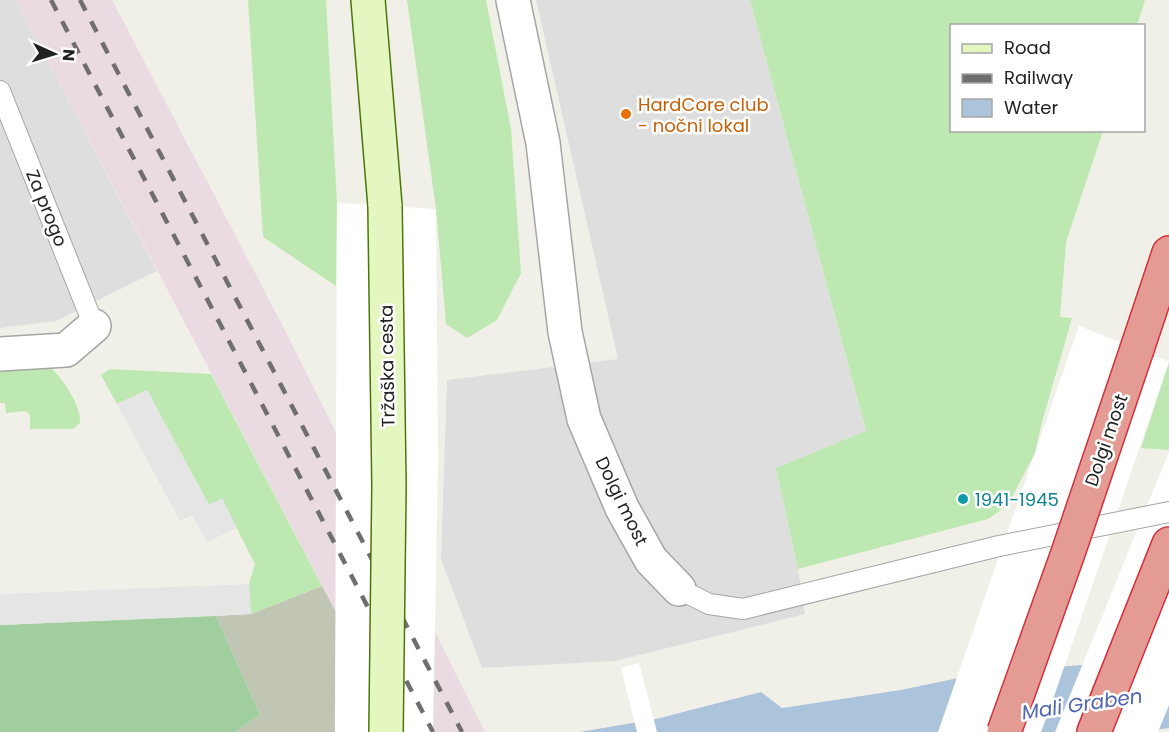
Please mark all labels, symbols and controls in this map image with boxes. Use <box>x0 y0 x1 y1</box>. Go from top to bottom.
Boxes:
north arrow <box>24 24 84 84</box>
legend <box>950 24 1145 132</box>
text: Road <box>1004 35 1051 60</box>
text: N <box>57 48 80 62</box>
text: Railway <box>1004 65 1073 90</box>
place label: HardCore club - nočni lokal <box>638 92 769 138</box>
text: Water <box>1004 95 1058 120</box>
marker: HardCore club - nočni lokal <box>619 107 633 121</box>
street label: Za progo <box>20 166 74 250</box>
street label: Tržaška cesta <box>373 304 401 428</box>
street label: Dolgi most <box>1079 391 1133 489</box>
street label: Dolgi most <box>590 452 654 550</box>
place label: 1941-1945 <box>975 487 1059 512</box>
marker: 1941-1945 <box>956 492 970 506</box>
water label: Mali Graben <box>1020 682 1144 726</box>

